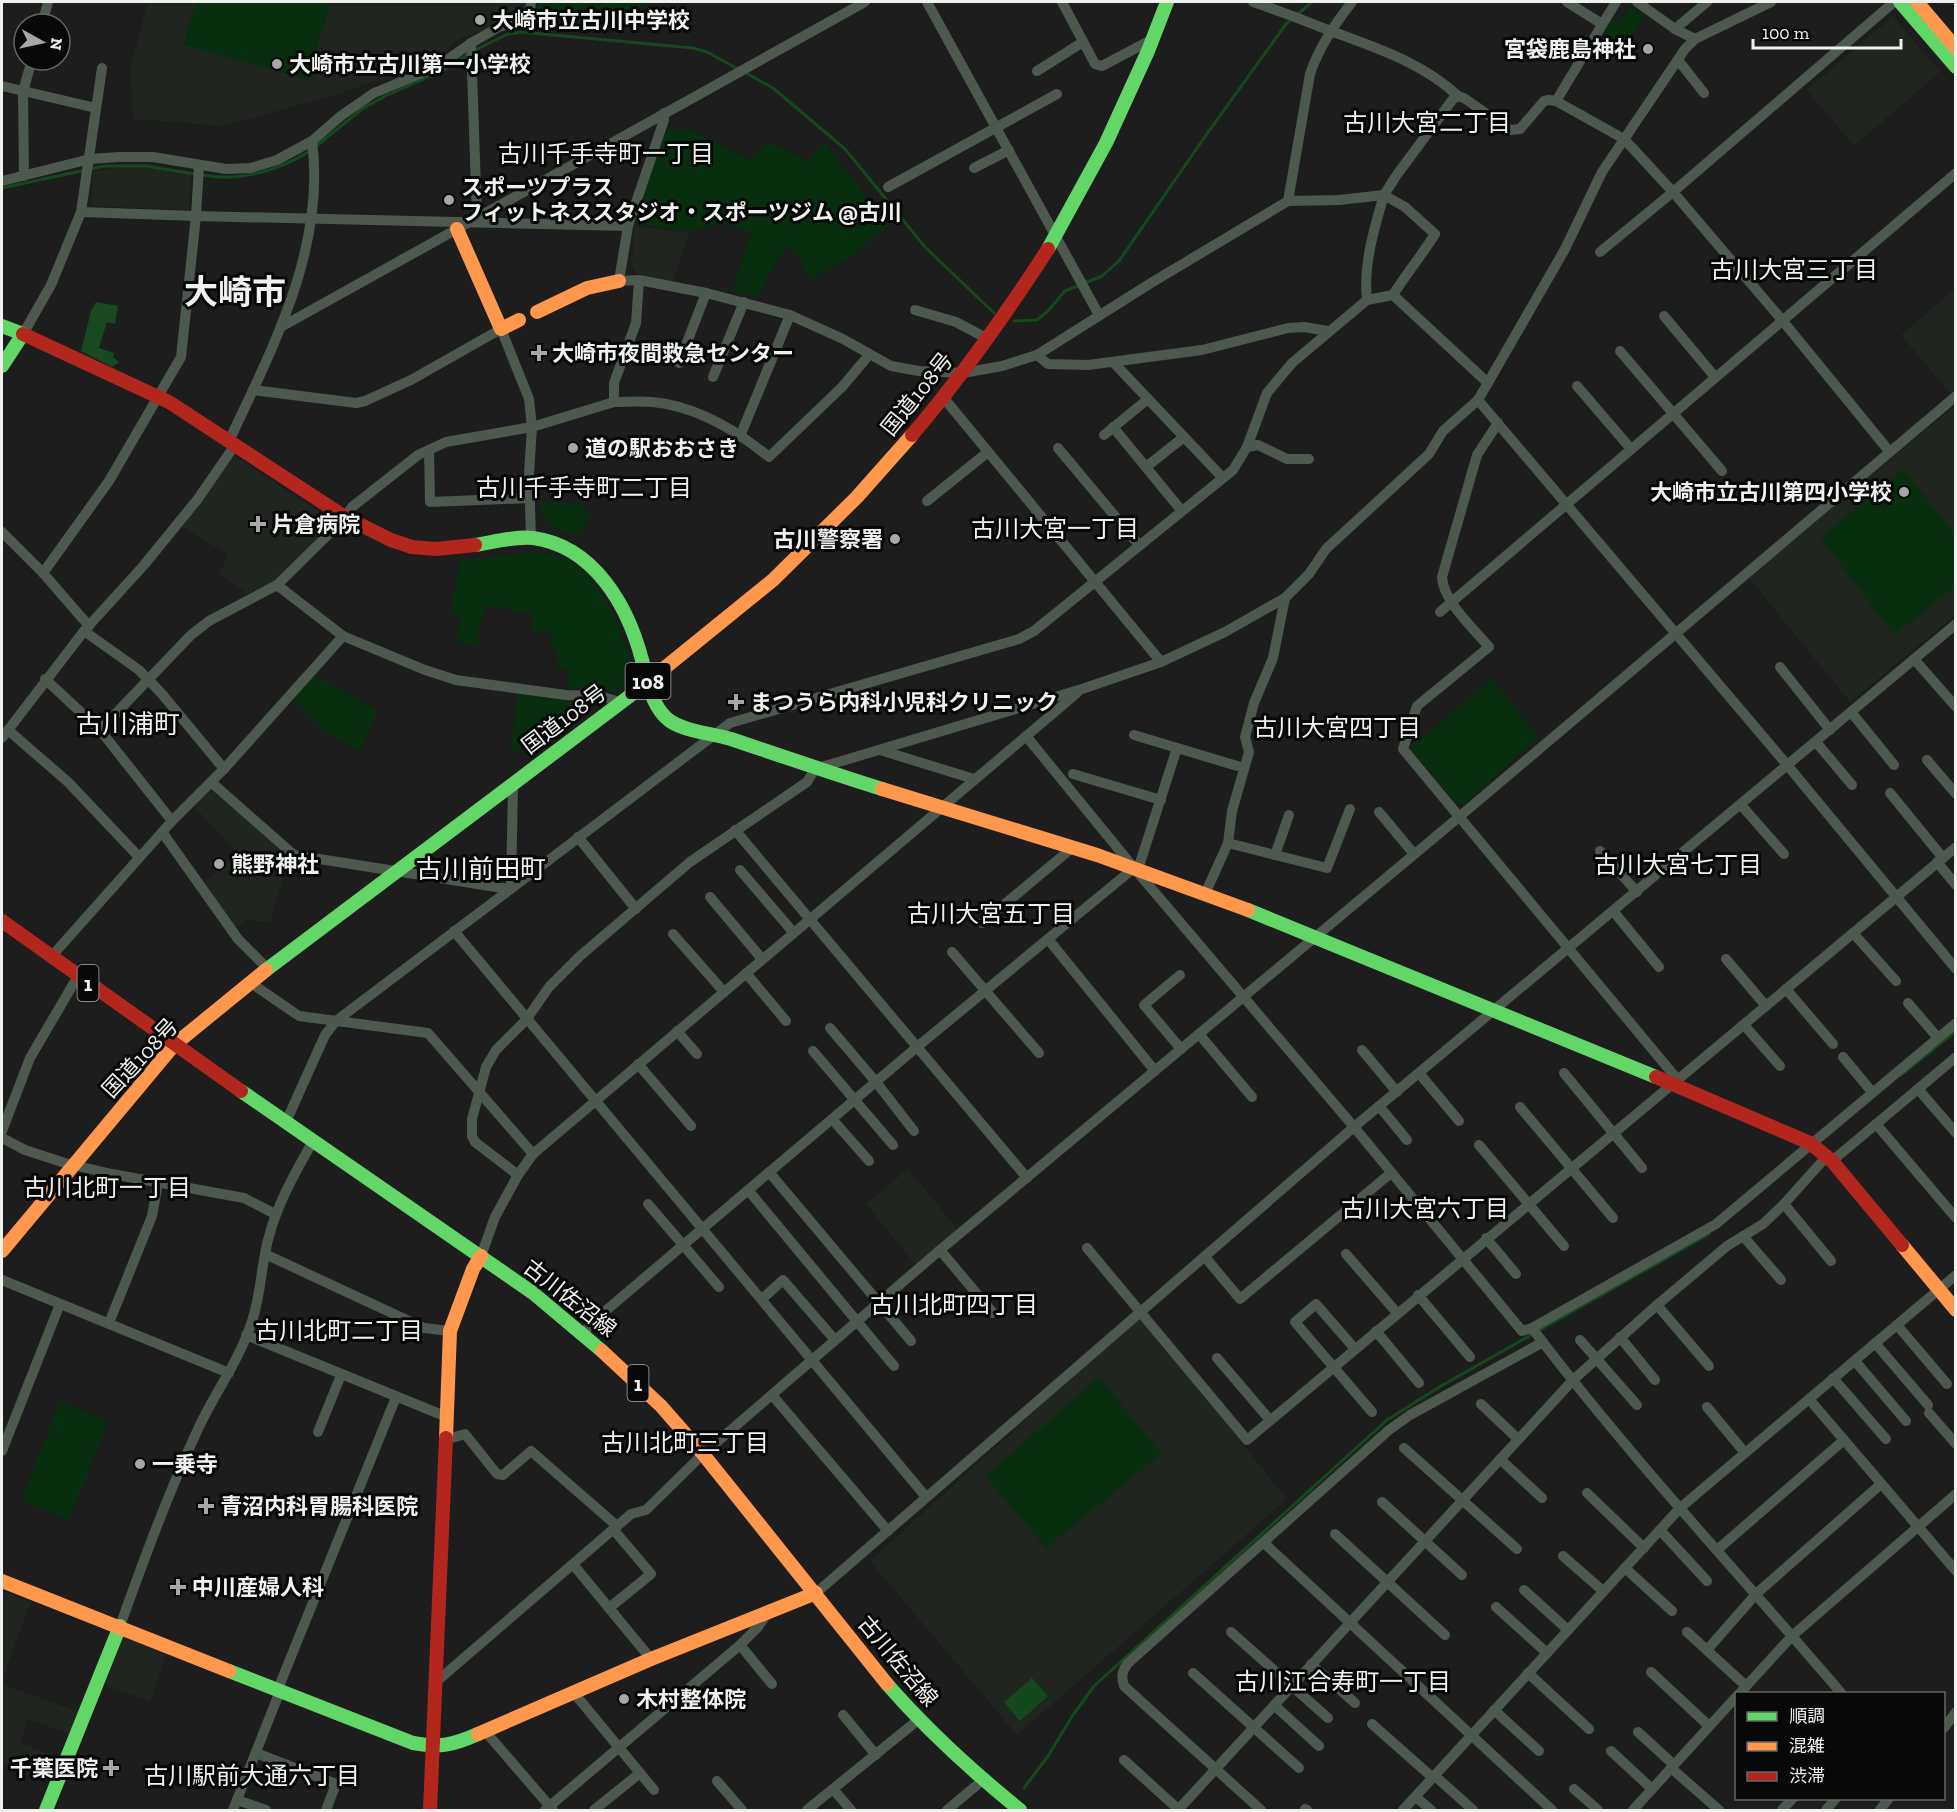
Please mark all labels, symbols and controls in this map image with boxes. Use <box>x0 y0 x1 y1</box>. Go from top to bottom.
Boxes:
place label: 大崎市立古川中学校 <box>492 7 690 34</box>
north arrow <box>12 12 72 72</box>
scale bar <box>1753 12 1902 50</box>
marker: 大崎市立古川中学校 <box>473 13 487 27</box>
text: 100 m <box>1762 22 1810 44</box>
place label: 宮袋鹿島神社 <box>1504 36 1636 63</box>
text: N <box>46 37 67 51</box>
marker: 宮袋鹿島神社 <box>1641 42 1655 56</box>
place label: 大崎市立古川第一小学校 <box>289 51 531 78</box>
marker: 大崎市立古川第一小学校 <box>270 57 284 71</box>
district label: 古川大宮二丁目 <box>1343 108 1511 137</box>
district label: 古川千手寺町一丁目 <box>498 139 714 168</box>
place label: スポーツプラス フィットネススタジオ・スポーツジム @古川 <box>461 174 902 226</box>
marker: スポーツプラス フィットネススタジオ・スポーツジム @古川 <box>442 193 456 207</box>
district label: 古川大宮三丁目 <box>1710 255 1878 284</box>
district label: 大崎市 <box>184 272 286 313</box>
place label: 大崎市夜間救急センター <box>552 340 794 367</box>
marker: 大崎市夜間救急センター <box>530 344 548 362</box>
street label: 国道108号 <box>875 347 959 441</box>
place label: 道の駅おおさき <box>585 435 739 462</box>
marker: 道の駅おおさき <box>566 441 580 455</box>
district label: 古川千手寺町二丁目 <box>476 473 692 502</box>
place label: 大崎市立古川第四小学校 <box>1650 479 1892 506</box>
marker: 大崎市立古川第四小学校 <box>1897 485 1911 499</box>
place label: 片倉病院 <box>272 511 360 538</box>
district label: 古川大宮一丁目 <box>971 514 1139 543</box>
marker: 片倉病院 <box>249 515 267 533</box>
place label: 古川警察署 <box>773 526 883 553</box>
marker: 古川警察署 <box>888 532 902 546</box>
road number: 108 <box>626 663 670 699</box>
street label: 国道108号 <box>516 678 612 760</box>
place label: まつうら内科小児科クリニック <box>750 689 1058 716</box>
marker: まつうら内科小児科クリニック <box>727 693 745 711</box>
district label: 古川浦町 <box>76 708 180 740</box>
district label: 古川大宮四丁目 <box>1253 713 1421 742</box>
district label: 古川大宮七丁目 <box>1594 850 1762 879</box>
place label: 熊野神社 <box>231 851 319 878</box>
district label: 古川前田町 <box>416 853 546 885</box>
marker: 熊野神社 <box>212 857 226 871</box>
district label: 古川大宮五丁目 <box>907 899 1075 928</box>
road number: 1 <box>78 965 98 1001</box>
street label: 国道108号 <box>96 1013 184 1103</box>
district label: 古川北町一丁目 <box>23 1173 191 1202</box>
district label: 古川大宮六丁目 <box>1341 1194 1509 1223</box>
street label: 古川佐沼線 <box>518 1253 622 1343</box>
district label: 古川北町四丁目 <box>870 1290 1038 1319</box>
district label: 古川北町二丁目 <box>255 1316 423 1345</box>
road number: 1 <box>628 1365 648 1401</box>
district label: 古川北町三丁目 <box>601 1428 769 1457</box>
place label: 一乗寺 <box>152 1451 218 1478</box>
marker: 一乗寺 <box>133 1457 147 1471</box>
place label: 青沼内科胃腸科医院 <box>220 1493 418 1520</box>
marker: 青沼内科胃腸科医院 <box>197 1497 215 1515</box>
place label: 中川産婦人科 <box>192 1574 324 1601</box>
marker: 中川産婦人科 <box>169 1578 187 1596</box>
street label: 古川佐沼線 <box>852 1610 944 1712</box>
district label: 古川江合寿町一丁目 <box>1235 1667 1451 1696</box>
place label: 木村整体院 <box>636 1686 746 1713</box>
marker: 木村整体院 <box>617 1692 631 1706</box>
legend <box>1735 1692 1945 1800</box>
text: 順調 <box>1789 1705 1825 1727</box>
text: 混雑 <box>1789 1735 1825 1757</box>
place label: 千葉医院 <box>10 1755 98 1782</box>
marker: 千葉医院 <box>102 1759 120 1777</box>
district label: 古川駅前大通六丁目 <box>144 1761 360 1790</box>
text: 渋滞 <box>1789 1765 1825 1787</box>

